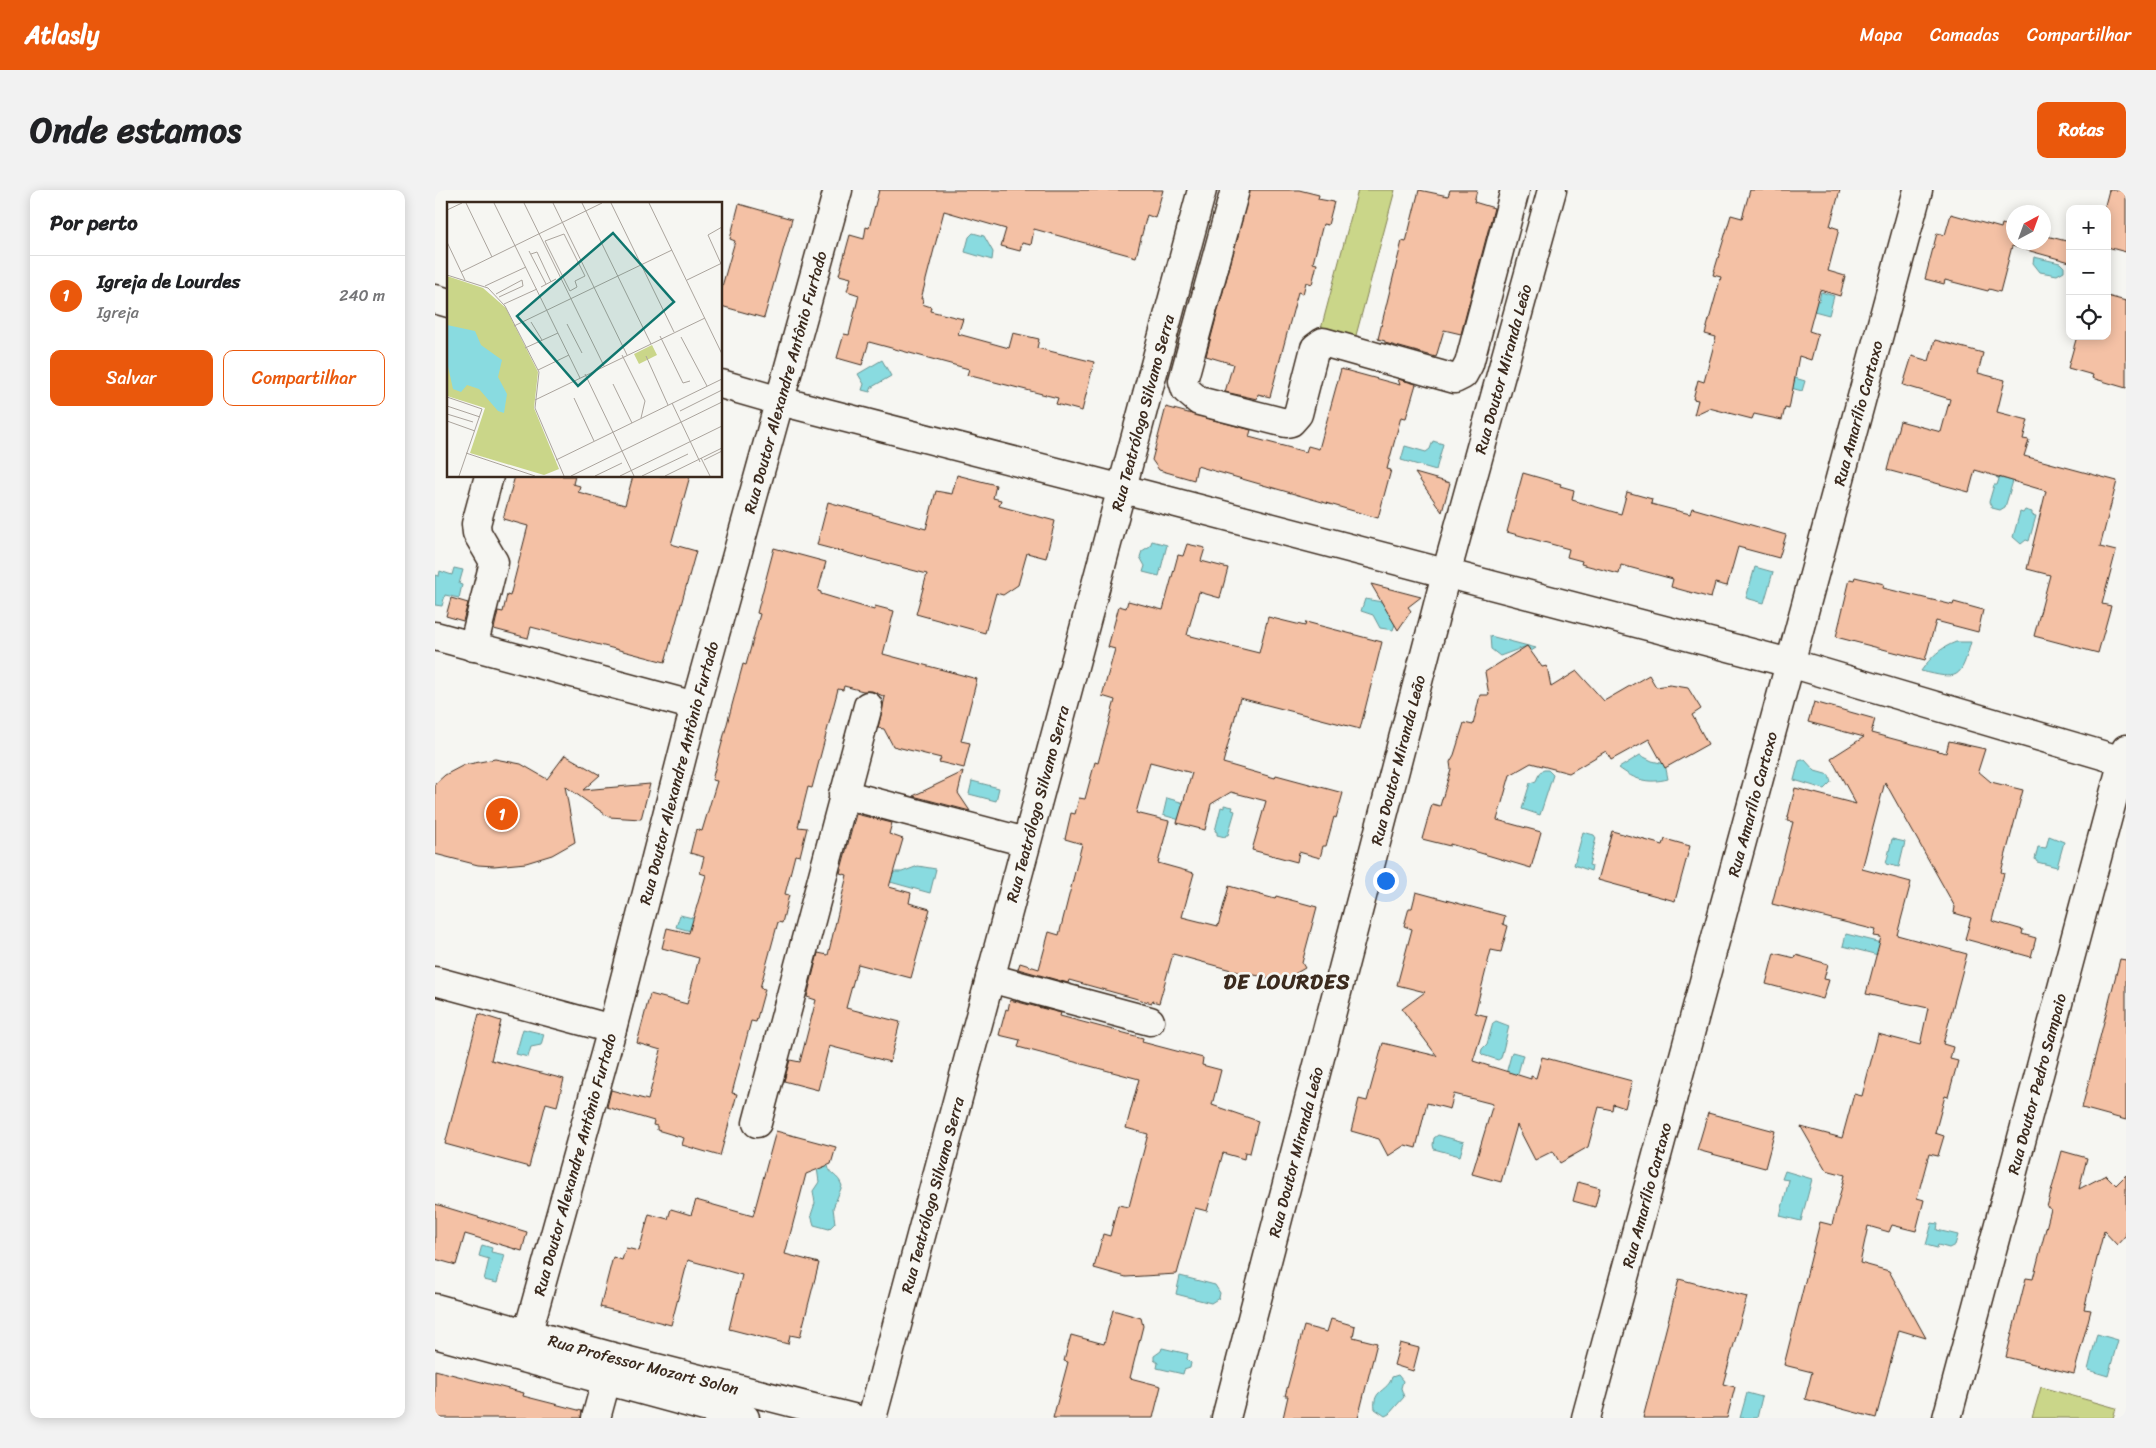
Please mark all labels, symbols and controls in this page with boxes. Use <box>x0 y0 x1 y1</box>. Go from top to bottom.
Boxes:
text: Atlasly <box>25 14 99 56</box>
text: Mapa <box>1860 19 1902 51</box>
text: Camadas <box>1930 19 1999 51</box>
text: Compartilhar <box>2027 19 2131 51</box>
text: Onde estamos <box>30 99 241 161</box>
button: Rotas <box>2037 102 2126 158</box>
inset map <box>447 202 723 478</box>
text: Por perto <box>50 204 138 242</box>
north arrow <box>2006 205 2051 250</box>
map controls <box>2066 205 2111 340</box>
button: + <box>2066 205 2111 250</box>
street label: Rua Doutor Alexandre Antônio Furtado <box>735 248 835 517</box>
button: − <box>2066 250 2111 295</box>
text: Igreja de Lourdes <box>97 265 240 298</box>
text: 1 <box>63 281 69 310</box>
text: 240 m <box>339 281 385 310</box>
street label: Rua Doutor Miranda Leão <box>1466 281 1540 457</box>
button: locate <box>2066 295 2111 340</box>
text: Igreja <box>97 298 139 327</box>
street label: Rua Teatrólogo Silvano Serra <box>1102 310 1183 514</box>
street label: Rua Amarílio Cartaxo <box>1825 337 1892 489</box>
button: Salvar <box>50 350 213 406</box>
button: Compartilhar <box>223 350 385 406</box>
street label: Rua Doutor Alexandre Antônio Furtado <box>631 638 727 908</box>
street label: Rua Doutor Miranda Leão <box>1362 672 1434 849</box>
street label: Rua Teatrólogo Silvano Serra <box>997 701 1078 906</box>
street label: Rua Amarílio Cartaxo <box>1719 728 1786 880</box>
pin: 1 <box>486 795 518 833</box>
your location <box>1373 868 1399 894</box>
district label: DE LOURDES <box>1223 963 1351 1001</box>
street label: Rua Doutor Pedro Sampaio <box>1999 990 2075 1178</box>
street label: Rua Doutor Alexandre Antônio Furtado <box>525 1030 625 1299</box>
street label: Rua Doutor Miranda Leão <box>1260 1064 1332 1240</box>
street label: Rua Teatrólogo Silvano Serra <box>892 1092 973 1297</box>
street label: Rua Amarílio Cartaxo <box>1613 1119 1680 1271</box>
street label: Rua Professor Mozart Solon <box>545 1326 742 1404</box>

